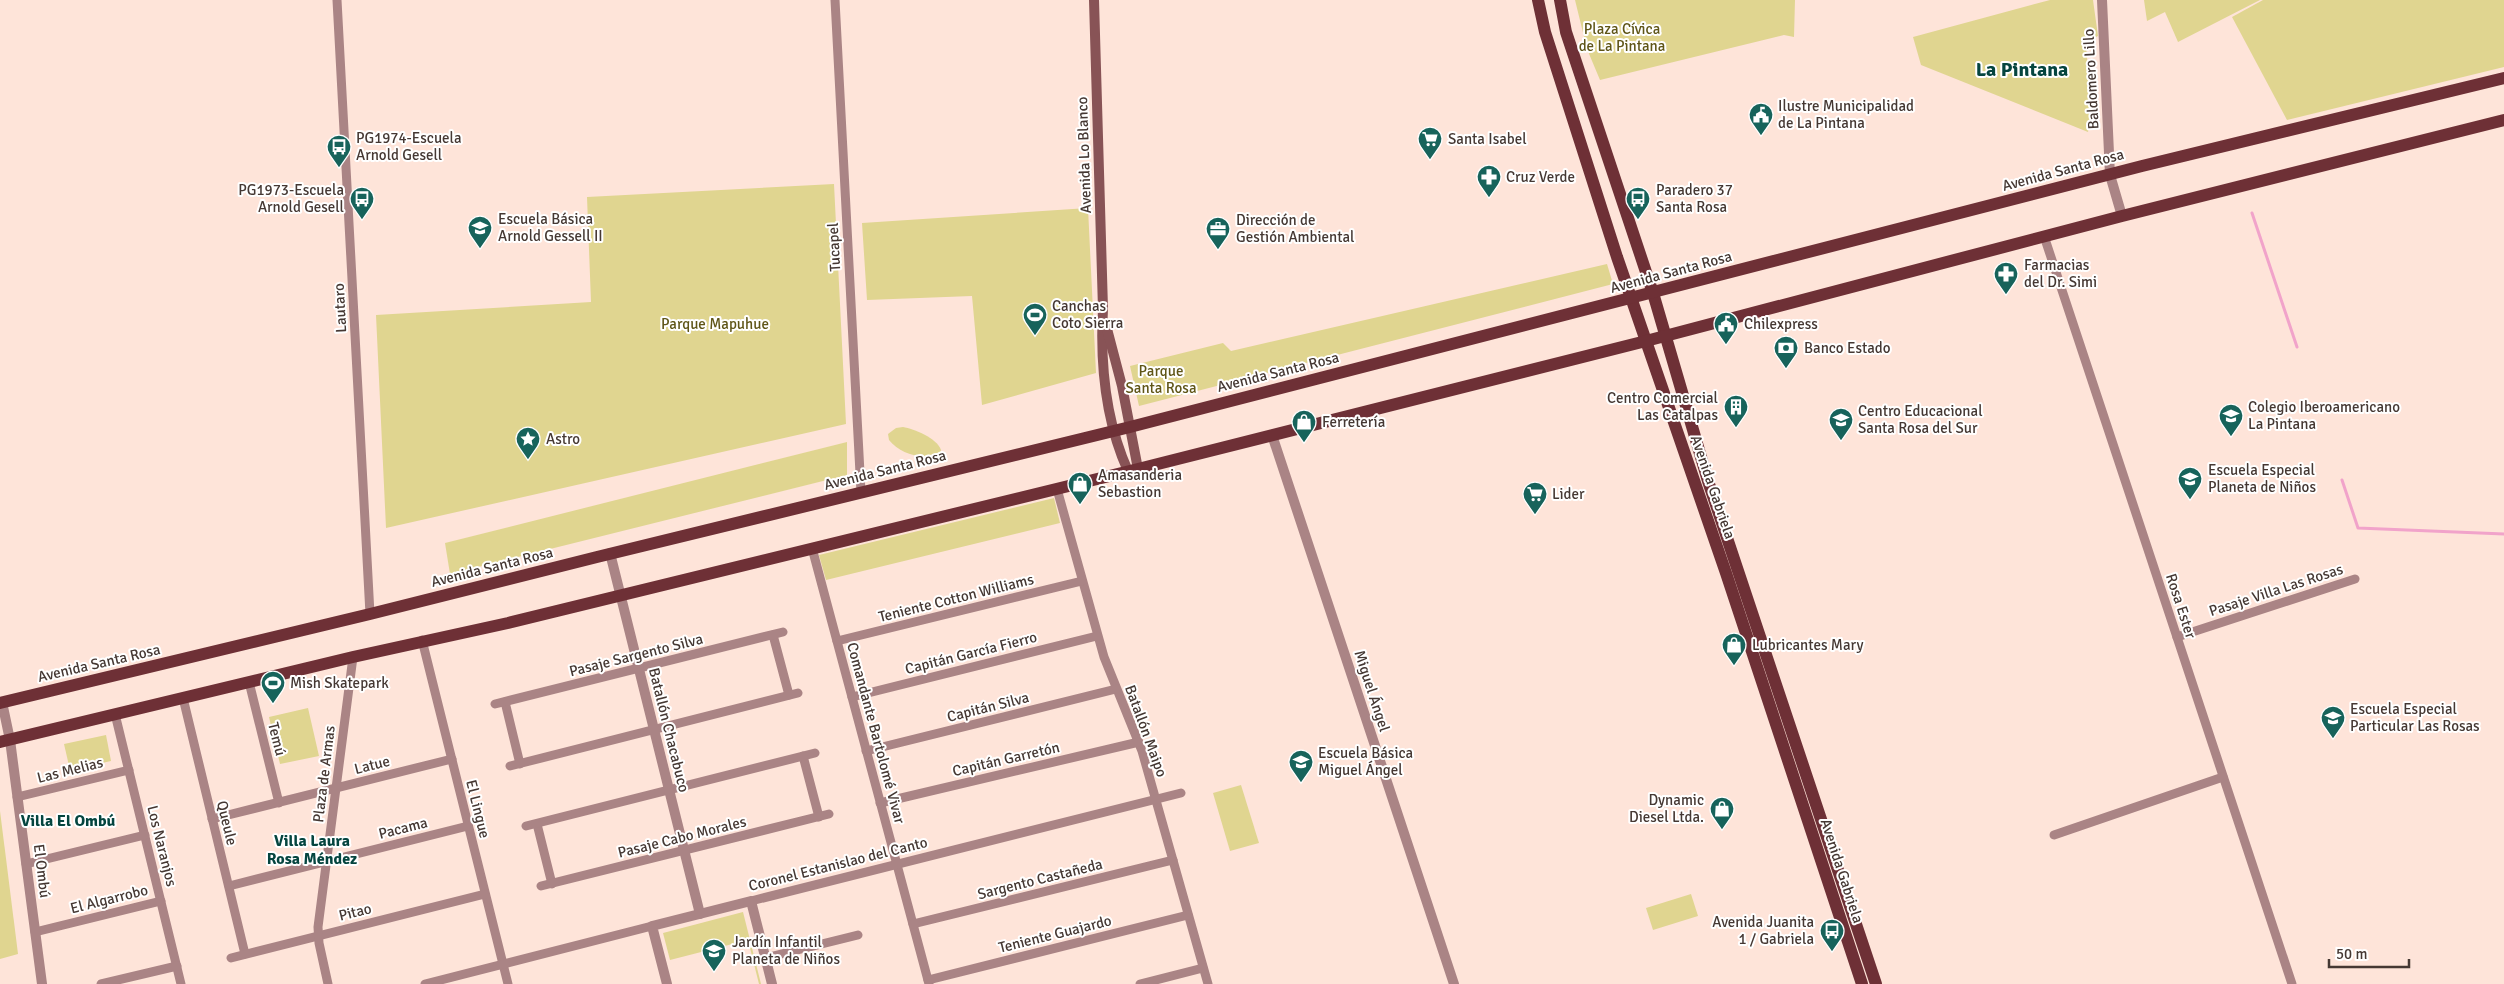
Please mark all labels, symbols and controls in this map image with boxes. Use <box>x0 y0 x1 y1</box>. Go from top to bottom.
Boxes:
park label: Plaza Cívica de La Pintana <box>1579 20 1665 55</box>
street label: Baldomero Lillo <box>2079 28 2103 130</box>
district label: La Pintana <box>1976 57 2068 82</box>
street label: Avenida Lo Blanco <box>1073 96 1095 214</box>
place label: Ilustre Municipalidad de La Pintana <box>1778 97 1914 132</box>
public building icon: Ilustre Municipalidad de La Pintana <box>1748 102 1774 136</box>
supermarket icon: Santa Isabel <box>1417 126 1443 160</box>
place label: PG1974-Escuela Arnold Gesell <box>356 129 462 164</box>
place label: Santa Isabel <box>1448 130 1527 148</box>
bus stop icon: PG1974-Escuela Arnold Gesell <box>326 134 352 168</box>
street label: Avenida Santa Rosa <box>2000 145 2126 195</box>
pharmacy icon: Cruz Verde <box>1476 164 1502 198</box>
place label: Cruz Verde <box>1506 168 1575 186</box>
place label: PG1973-Escuela Arnold Gesell <box>238 181 344 216</box>
place label: Paradero 37 Santa Rosa <box>1656 181 1733 216</box>
bus stop icon: PG1973-Escuela Arnold Gesell <box>349 186 375 220</box>
bus stop icon: Paradero 37 Santa Rosa <box>1625 186 1651 220</box>
place label: Escuela Básica Arnold Gessell II <box>498 210 603 245</box>
place label: Dirección de Gestión Ambiental <box>1236 211 1354 246</box>
school or university icon: Escuela Básica Arnold Gessell II <box>467 215 493 249</box>
office icon: Dirección de Gestión Ambiental <box>1205 216 1231 250</box>
street label: Tucapel <box>824 222 844 272</box>
street label: Avenida Santa Rosa <box>1608 247 1734 297</box>
place label: Farmacias del Dr. Simi <box>2024 256 2097 291</box>
pharmacy icon: Farmacias del Dr. Simi <box>1993 261 2019 295</box>
street label: Lautaro <box>330 283 350 333</box>
place label: Canchas Coto Sierra <box>1052 297 1123 332</box>
sports icon: Canchas Coto Sierra <box>1022 302 1048 336</box>
public building icon: Chilexpress <box>1713 311 1739 345</box>
park label: Parque Mapuhue <box>661 315 769 333</box>
place label: Chilexpress <box>1744 315 1818 333</box>
bank icon: Banco Estado <box>1773 335 1799 369</box>
place label: Banco Estado <box>1804 339 1891 357</box>
street label: Avenida Santa Rosa <box>1215 348 1341 396</box>
park label: Parque Santa Rosa <box>1125 362 1197 397</box>
place label: Centro Comercial Las Catalpas <box>1607 389 1718 424</box>
building icon: Centro Comercial Las Catalpas <box>1723 394 1749 428</box>
place label: Colegio Iberoamericano La Pintana <box>2248 398 2400 433</box>
place label: Centro Educacional Santa Rosa del Sur <box>1858 402 1983 437</box>
school or university icon: Colegio Iberoamericano La Pintana <box>2218 403 2244 437</box>
school or university icon: Centro Educacional Santa Rosa del Sur <box>1828 407 1854 441</box>
shop icon: Ferretería <box>1291 409 1317 443</box>
place label: Ferretería <box>1322 413 1385 431</box>
place icon: Astro <box>515 426 541 460</box>
place label: Astro <box>546 430 580 448</box>
street label: Avenida Gabriela <box>1687 433 1739 541</box>
street label: Avenida Santa Rosa <box>822 446 948 494</box>
place label: Escuela Especial Planeta de Niños <box>2208 461 2316 496</box>
place label: Amasanderia Sebastion <box>1098 466 1182 501</box>
school or university icon: Escuela Especial Planeta de Niños <box>2177 466 2203 500</box>
shop icon: Amasanderia Sebastion <box>1067 471 1093 505</box>
supermarket icon: Lider <box>1522 481 1548 515</box>
place label: Lider <box>1552 485 1585 503</box>
street label: Avenida Santa Rosa <box>429 543 555 591</box>
street label: Pasaje Villa Las Rosas <box>2207 560 2346 620</box>
street label: Teniente Cotton Williams <box>877 570 1036 626</box>
street label: Rosa Ester <box>2162 571 2200 641</box>
street label: Capitán García Fierro <box>903 628 1039 678</box>
street label: Pasaje Sargento Silva <box>567 630 705 680</box>
shop icon: Lubricantes Mary <box>1721 632 1747 666</box>
place label: Lubricantes Mary <box>1752 636 1863 654</box>
street label: Avenida Santa Rosa <box>36 640 162 686</box>
street label: Comandante Bartolomé Vivar <box>843 640 909 826</box>
street label: Miguel Ángel <box>1350 648 1395 734</box>
street label: Batallón Chacabuco <box>645 666 693 794</box>
sports icon: Mish Skatepark <box>260 670 286 704</box>
place label: Mish Skatepark <box>290 674 389 692</box>
street label: Batallón Maipo <box>1121 682 1171 780</box>
street label: Capitán Silva <box>945 688 1031 726</box>
place label: Escuela Especial Particular Las Rosas <box>2350 700 2480 735</box>
school or university icon: Escuela Especial Particular Las Rosas <box>2320 705 2346 739</box>
street label: Temú <box>264 720 290 758</box>
street label: Plaza de Armas <box>309 724 339 824</box>
street label: Capitán Garretón <box>951 738 1061 780</box>
place label: Escuela Básica Miguel Ángel <box>1318 744 1413 779</box>
school or university icon: Escuela Básica Miguel Ángel <box>1288 749 1314 783</box>
street label: Latue <box>352 752 392 778</box>
street label: Las Melias <box>35 753 105 787</box>
street label: El Lingue <box>462 778 494 840</box>
place label: Dynamic Diesel Ltda. <box>1629 791 1704 826</box>
shop icon: Dynamic Diesel Ltda. <box>1709 796 1735 830</box>
street label: Queule <box>213 799 241 847</box>
street label: Los Naranjos <box>143 804 181 889</box>
district label: Villa El Ombú <box>21 811 116 831</box>
street label: Pasaje Cabo Morales <box>616 812 749 862</box>
street label: Pacama <box>377 813 429 843</box>
street label: Avenida Gabriela <box>1817 817 1867 925</box>
district label: Villa Laura Rosa Méndez <box>267 831 357 869</box>
street label: Coronel Estanislao del Canto <box>747 833 930 895</box>
street label: El Ombú <box>30 843 54 899</box>
street label: Sargento Castañeda <box>976 855 1104 903</box>
street label: El Algarrobo <box>68 881 150 917</box>
street label: Pitao <box>337 899 373 925</box>
street label: Teniente Guajardo <box>997 911 1114 957</box>
place label: Avenida Juanita 1 / Gabriela <box>1712 913 1814 948</box>
bus stop icon: Avenida Juanita 1 / Gabriela <box>1819 918 1845 952</box>
place label: Jardín Infantil Planeta de Niños <box>732 933 840 968</box>
scale bar <box>2329 936 2409 968</box>
school or university icon: Jardín Infantil Planeta de Niños <box>701 938 727 972</box>
text: 50 m <box>2336 945 2367 963</box>

